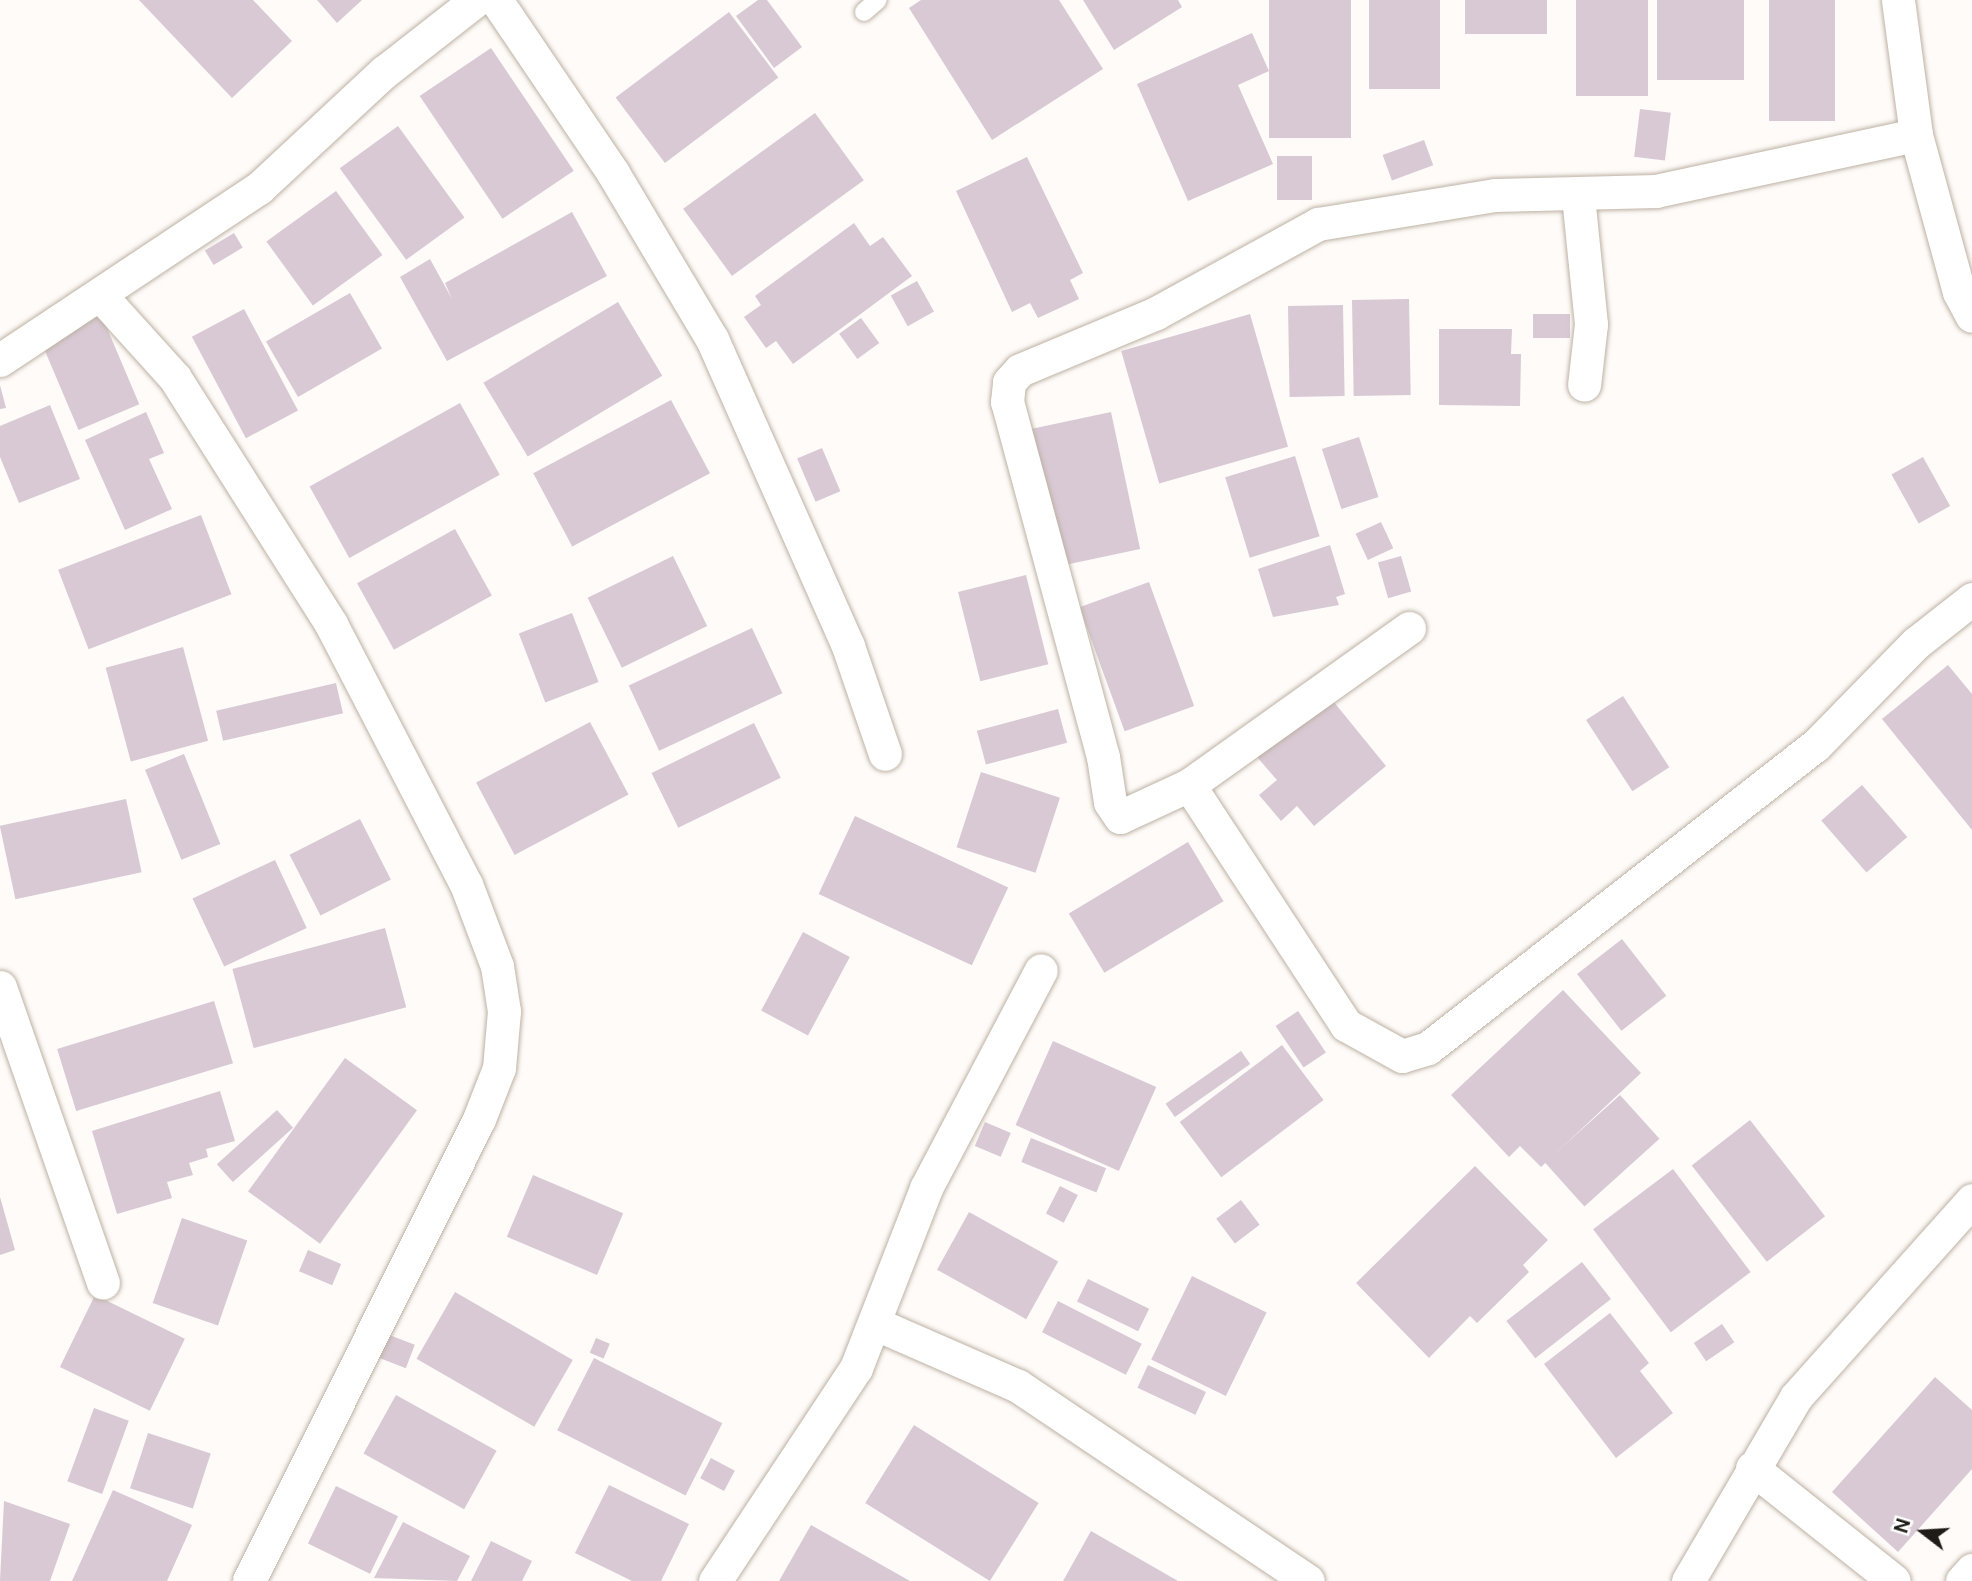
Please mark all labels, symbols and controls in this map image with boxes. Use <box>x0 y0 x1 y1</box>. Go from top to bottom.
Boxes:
north arrow <box>1888 1497 1958 1567</box>
text: N <box>1888 1515 1916 1536</box>

